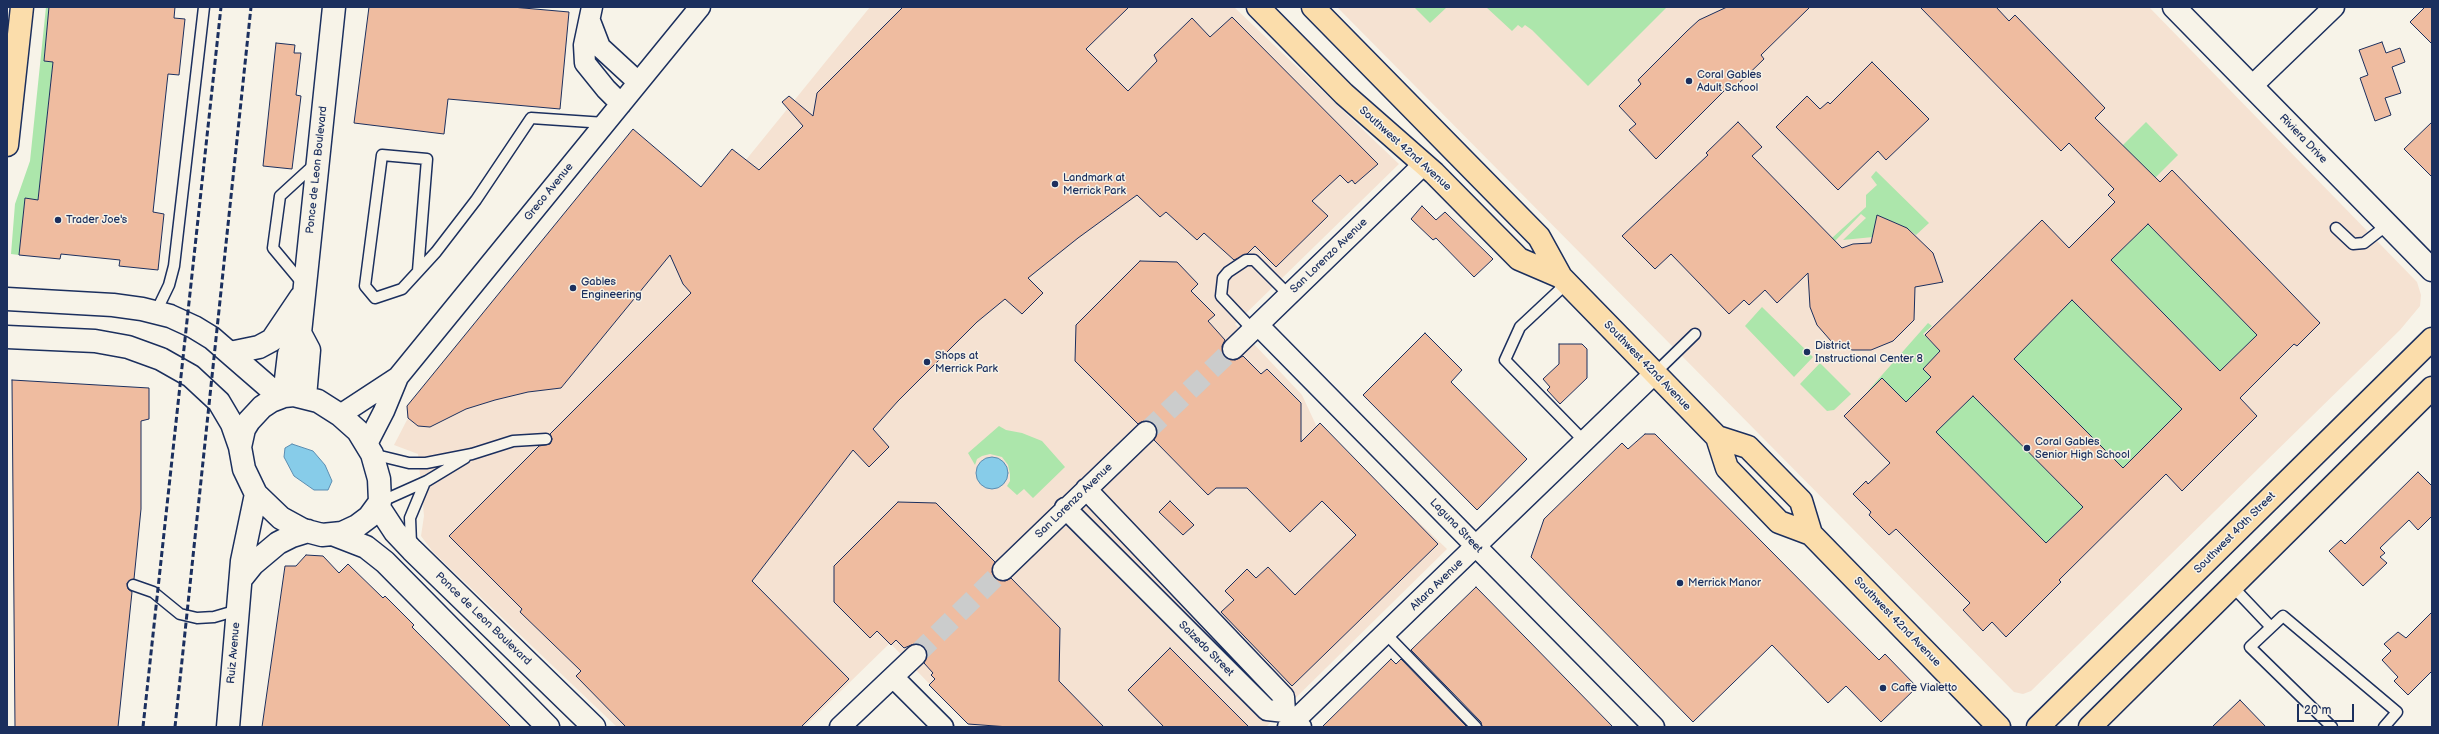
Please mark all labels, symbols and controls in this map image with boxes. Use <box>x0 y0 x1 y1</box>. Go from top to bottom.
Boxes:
place label: Coral Gables Adult School <box>1697 68 1761 94</box>
marker: Coral Gables Adult School <box>1684 76 1694 86</box>
street label: Southwest 42nd Avenue <box>1356 104 1454 194</box>
street label: Ponce de Leon Boulevard <box>304 106 330 234</box>
street label: Riviera Drive <box>2276 112 2330 166</box>
street label: Greco Avenue <box>522 160 576 224</box>
place label: Landmark at Merrick Park <box>1063 171 1126 197</box>
marker: Landmark at Merrick Park <box>1050 179 1060 189</box>
place label: Trader Joe's <box>66 213 127 227</box>
marker: Trader Joe's <box>53 215 63 225</box>
street label: San Lorenzo Avenue <box>1288 216 1370 296</box>
place label: Gables Engineering <box>581 275 642 301</box>
marker: Gables Engineering <box>568 283 578 293</box>
street label: Southwest 42nd Avenue <box>1601 318 1693 414</box>
place label: District Instructional Center 8 <box>1815 339 1923 365</box>
marker: District Instructional Center 8 <box>1802 347 1812 357</box>
place label: Shops at Merrick Park <box>935 349 998 375</box>
marker: Shops at Merrick Park <box>922 357 932 367</box>
place label: Coral Gables Senior High School <box>2035 435 2130 461</box>
marker: Coral Gables Senior High School <box>2022 443 2032 453</box>
street label: San Lorenzo Avenue <box>1033 461 1115 541</box>
street label: Southwest 40th Street <box>2192 490 2278 576</box>
street label: Laguna Street <box>1427 496 1485 556</box>
street label: Altara Avenue <box>1408 557 1466 613</box>
street label: Ponce de Leon Boulevard <box>432 570 534 668</box>
street label: Southwest 42nd Avenue <box>1851 574 1943 670</box>
place label: Merrick Manor <box>1688 576 1761 590</box>
marker: Merrick Manor <box>1675 578 1685 588</box>
street label: Salzedo Street <box>1176 619 1236 679</box>
street label: Ruiz Avenue <box>225 622 243 684</box>
place label: Caffe Vialetto <box>1891 681 1957 695</box>
marker: Caffe Vialetto <box>1878 683 1888 693</box>
scale bar <box>2299 696 2356 722</box>
text: 20 m <box>2304 703 2331 718</box>

